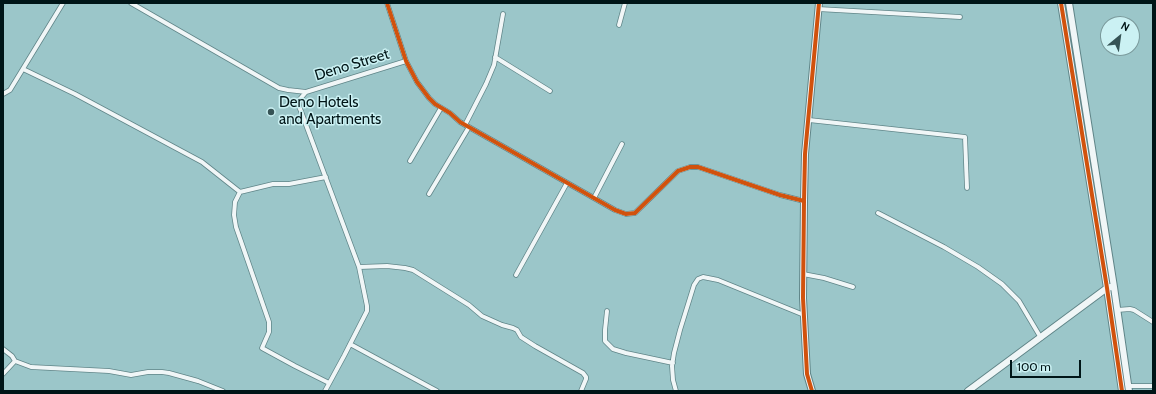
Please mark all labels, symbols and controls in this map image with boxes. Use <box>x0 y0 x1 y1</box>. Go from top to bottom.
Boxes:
north arrow <box>1100 16 1140 56</box>
text: N <box>1119 18 1132 34</box>
street label: Deno Street <box>313 45 391 85</box>
place label: Deno Hotels and Apartments <box>279 94 381 129</box>
marker: Deno Hotels and Apartments <box>266 107 276 117</box>
scale bar <box>1012 352 1083 378</box>
text: 100 m <box>1017 359 1051 374</box>

